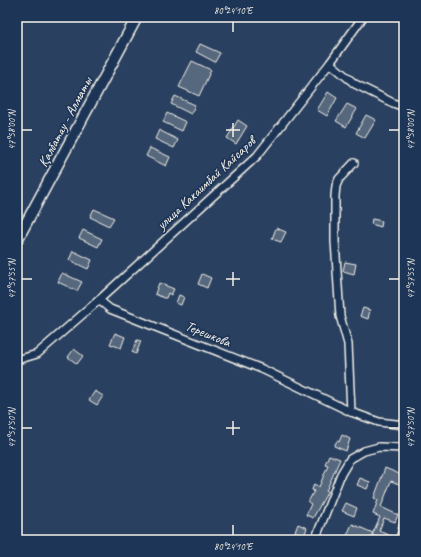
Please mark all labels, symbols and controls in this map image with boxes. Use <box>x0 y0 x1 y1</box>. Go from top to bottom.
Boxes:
text: 80°24'10"E <box>214 4 254 17</box>
street label: Қалбатау - Алматы <box>34 73 97 170</box>
text: 47°58'00"N <box>5 108 18 150</box>
text: 47°58'00"N <box>404 108 417 150</box>
street label: улица Какаимбай Кайсаров <box>152 131 261 234</box>
text: 47°57'55"N <box>5 257 18 299</box>
text: 47°57'55"N <box>404 257 417 299</box>
street label: Терешкова <box>183 317 234 351</box>
text: 47°57'50"N <box>5 406 18 448</box>
text: 47°57'50"N <box>404 406 417 448</box>
text: 80°24'10"E <box>214 540 254 553</box>

